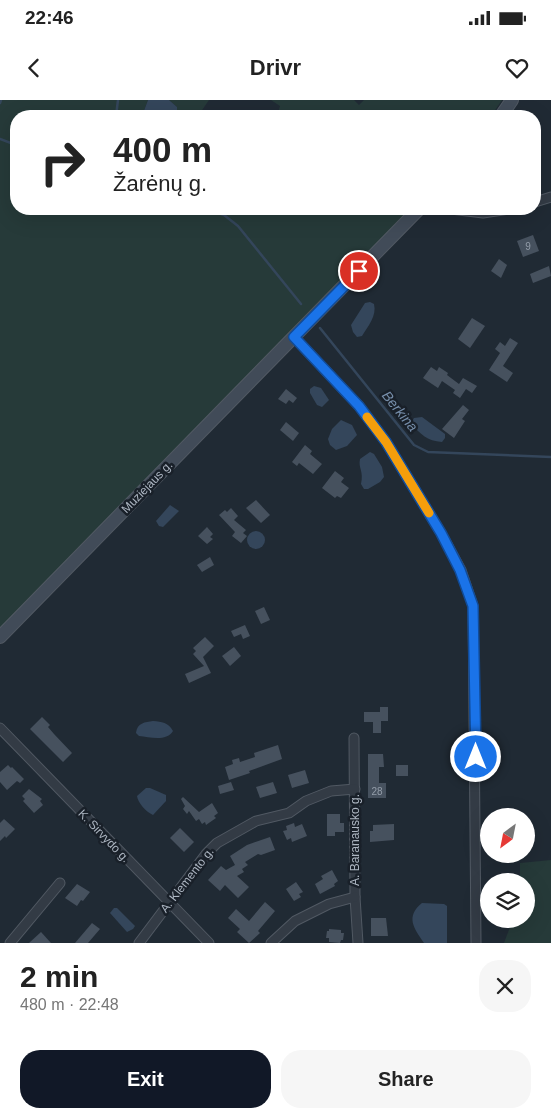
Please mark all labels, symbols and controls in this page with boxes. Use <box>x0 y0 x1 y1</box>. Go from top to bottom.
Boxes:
text: 22:46 <box>25 7 74 28</box>
icon: back <box>20 54 48 82</box>
icon: heart <box>503 54 531 82</box>
text: Drivr <box>250 55 301 80</box>
icon: right <box>30 130 95 195</box>
text: 400 m <box>113 130 212 169</box>
text: Žarėnų g. <box>113 171 207 196</box>
house number: 9 <box>525 241 531 252</box>
pin <box>338 250 380 292</box>
icon: arrive <box>345 257 373 285</box>
water label: Berkina <box>379 388 421 435</box>
street label: Muziejaus g. <box>119 458 175 516</box>
position arrow <box>449 730 501 782</box>
house number: 28 <box>371 786 383 797</box>
street label: A. Baranausko g. <box>348 794 362 886</box>
street label: K. Sirvydo g. <box>75 807 133 865</box>
north arrow <box>480 808 535 862</box>
map controls <box>480 808 535 928</box>
street label: A. Klemento g. <box>157 845 217 915</box>
button: layers <box>480 873 535 928</box>
text: 2 min <box>20 960 98 993</box>
button: close <box>479 960 531 1012</box>
text: 480 m · 22:48 <box>20 996 119 1013</box>
button: Exit <box>20 1050 271 1108</box>
button: Share <box>281 1050 531 1108</box>

